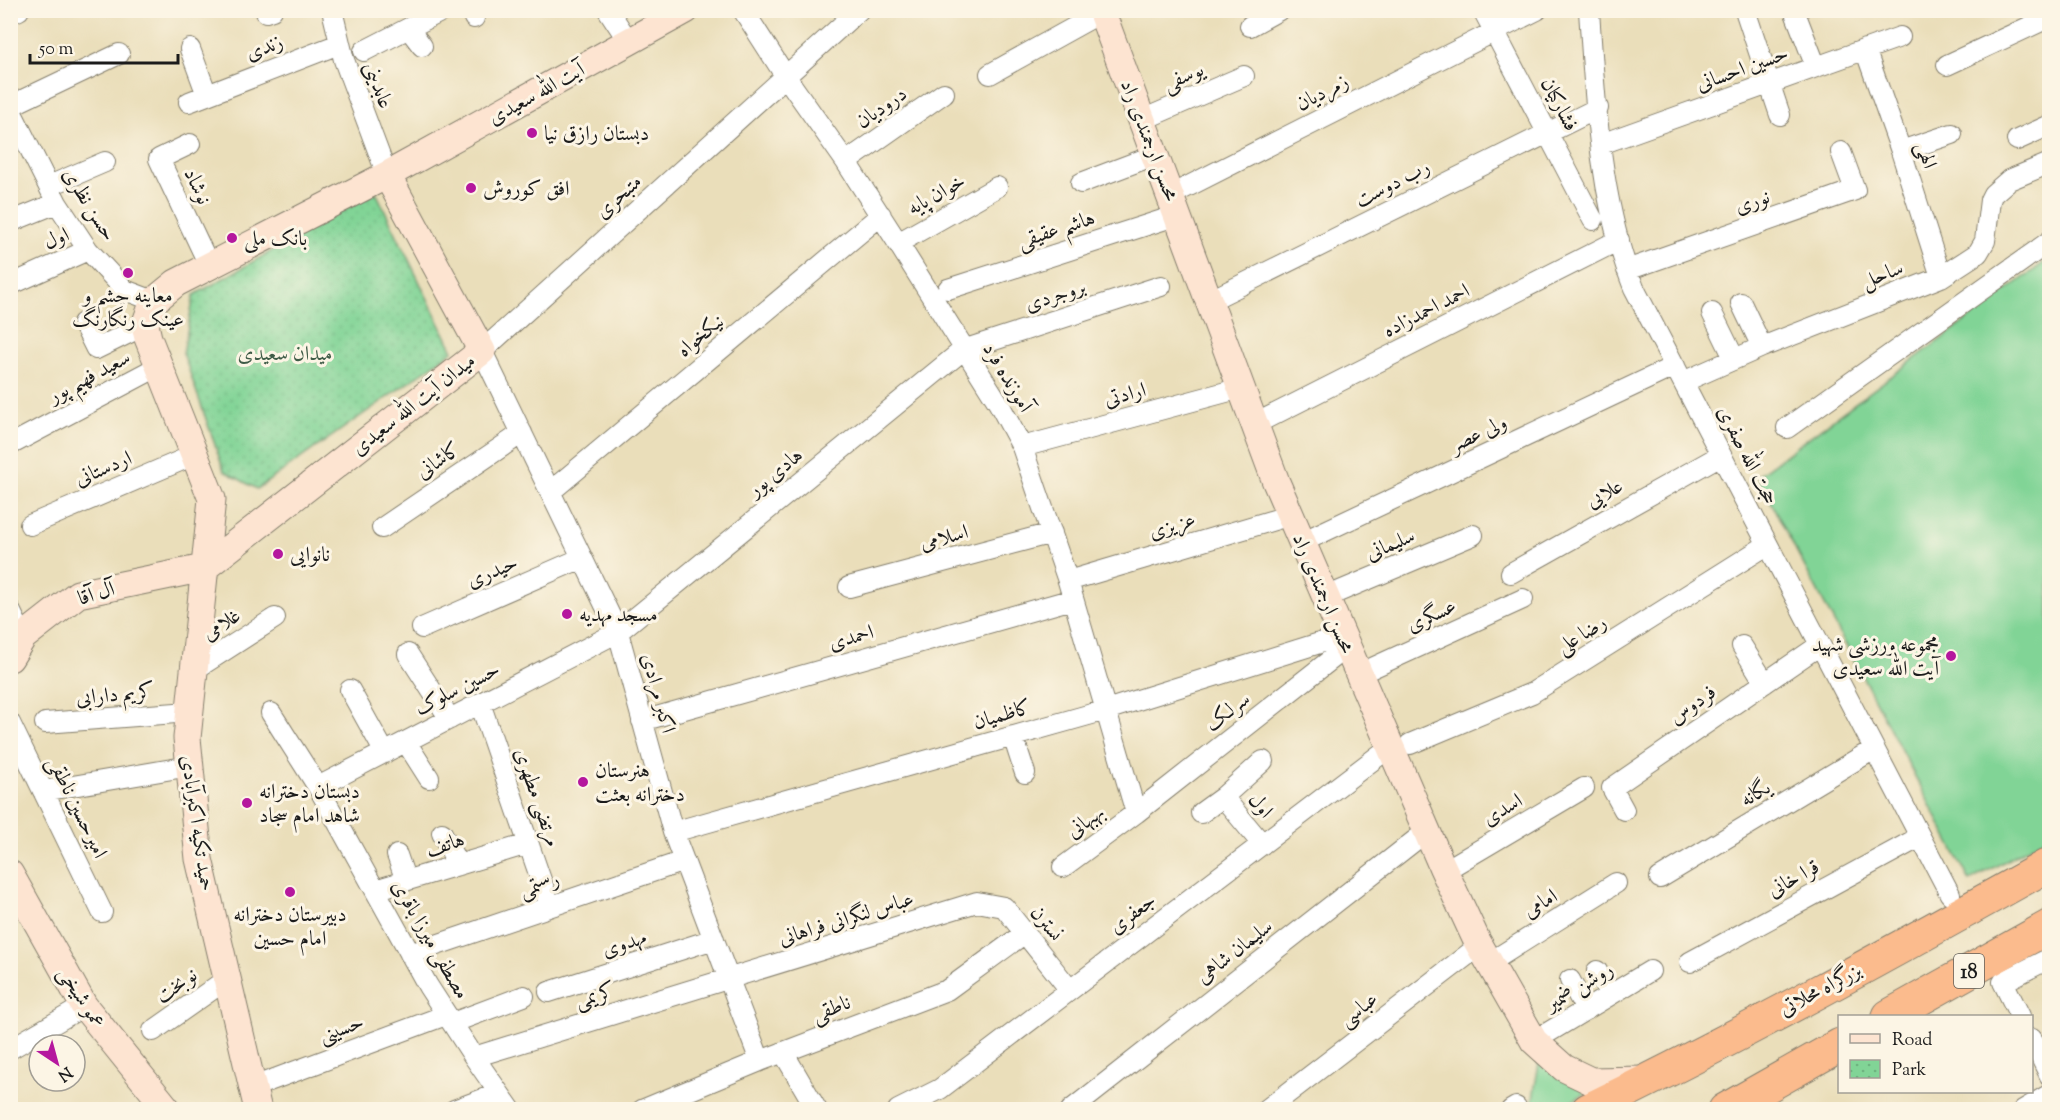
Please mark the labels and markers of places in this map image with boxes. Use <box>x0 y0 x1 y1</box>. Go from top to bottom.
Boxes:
place label: دبستان رازق نیا <box>544 120 649 150</box>
marker: دبستان رازق نیا <box>525 126 539 140</box>
place label: افق کوروش <box>483 175 570 205</box>
marker: افق کوروش <box>464 181 478 195</box>
place label: بانک ملی <box>244 225 307 255</box>
marker: بانک ملی <box>225 231 239 245</box>
marker: معاینه چشم و عینک رنگارنگ <box>121 266 135 280</box>
place label: معاینه چشم و عینک رنگارنگ <box>72 282 184 336</box>
place label: نانوایی <box>290 541 330 571</box>
marker: نانوایی <box>271 547 285 561</box>
place label: مسجد مهدیه <box>579 601 658 631</box>
marker: مسجد مهدیه <box>560 607 574 621</box>
place label: مجموعه ورزشی شهید آیت‌ الله سعیدی <box>1812 631 1941 685</box>
marker: مجموعه ورزشی شهید آیت‌ الله سعیدی <box>1944 649 1958 663</box>
place label: هنرستان دخترانه بعثت <box>595 757 685 811</box>
marker: هنرستان دخترانه بعثت <box>576 775 590 789</box>
place label: دبستان دخترانه شاهد امام سجاد <box>259 778 360 833</box>
marker: دبستان دخترانه شاهد امام سجاد <box>240 796 254 810</box>
marker: دبیرستان دخترانه امام حسین <box>283 885 297 899</box>
place label: دبیرستان دخترانه امام حسین <box>233 901 347 956</box>

